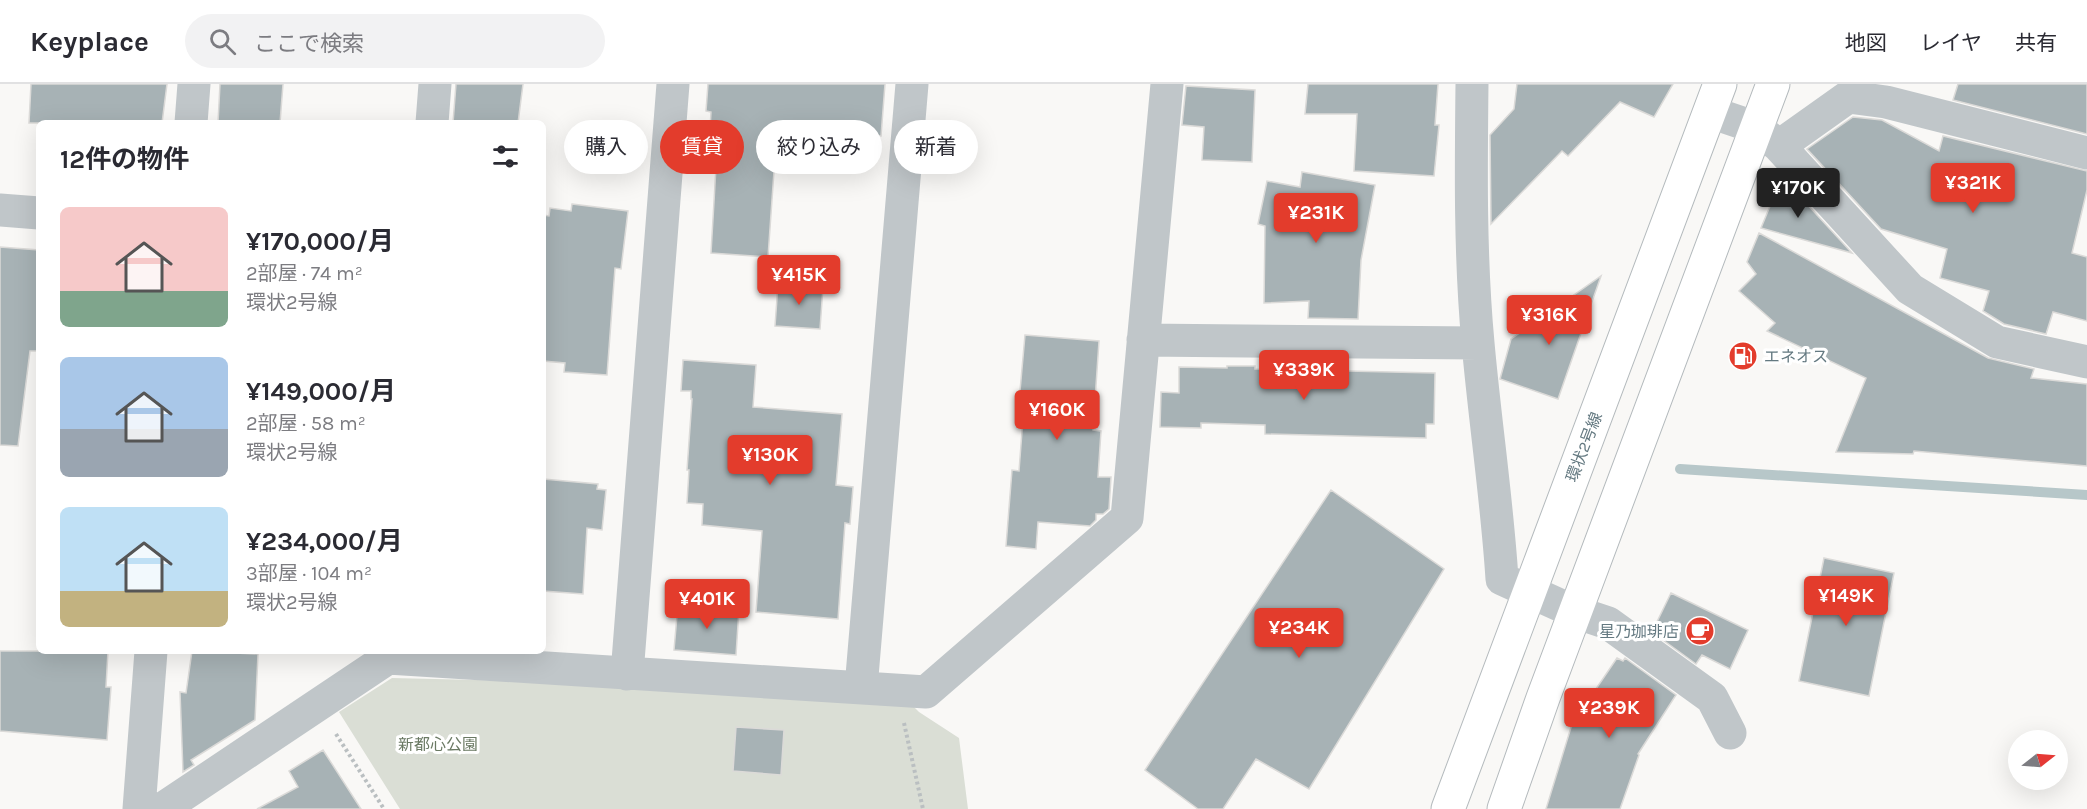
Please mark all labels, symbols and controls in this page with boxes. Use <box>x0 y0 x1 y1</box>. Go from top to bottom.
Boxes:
search box <box>185 14 605 68</box>
text: Keyplace <box>30 25 149 58</box>
icon: search <box>206 25 239 58</box>
text: ここで検索 <box>254 31 364 57</box>
text: 地図 <box>1845 31 1887 55</box>
text: レイヤ <box>1920 31 1982 55</box>
text: 共有 <box>2015 31 2057 55</box>
chip: 購入 <box>564 120 648 174</box>
chip: 賃貸 <box>660 120 744 174</box>
chip: 絞り込み <box>756 120 882 174</box>
chip: 新着 <box>894 120 978 174</box>
icon: filters <box>489 140 522 173</box>
text: 12件の物件 <box>60 144 189 175</box>
pin: ¥321K <box>1931 163 2015 214</box>
pin: ¥170K <box>1756 168 1840 219</box>
text: ¥321K <box>1945 171 2001 194</box>
text: ¥170K <box>1771 176 1825 199</box>
pin: ¥231K <box>1274 193 1358 244</box>
text: ¥231K <box>1288 201 1344 224</box>
text: ¥170,000/月 <box>246 226 394 257</box>
icon: home <box>108 231 180 303</box>
pin: ¥415K <box>757 255 841 306</box>
text: 2部屋 · 74 m² <box>246 262 363 285</box>
text: ¥415K <box>771 263 827 286</box>
text: 環状2号線 <box>246 291 338 314</box>
pin: ¥316K <box>1507 295 1591 346</box>
text: ¥316K <box>1521 303 1577 326</box>
fuel station icon: エネオス <box>1727 340 1759 372</box>
place label: エネオス <box>1764 347 1828 366</box>
pin: ¥339K <box>1262 350 1346 401</box>
text: ¥339K <box>1273 358 1335 381</box>
text: ¥149,000/月 <box>246 376 396 407</box>
icon: home <box>108 381 180 453</box>
pin: ¥160K <box>1015 390 1099 441</box>
text: ¥160K <box>1029 398 1085 421</box>
street label: 環状2号線 <box>1562 409 1606 485</box>
text: 2部屋 · 58 m² <box>246 412 366 435</box>
pin: ¥130K <box>728 435 812 486</box>
text: 環状2号線 <box>246 441 338 464</box>
text: ¥130K <box>741 443 799 466</box>
text: ¥234,000/月 <box>246 526 403 557</box>
icon: home <box>108 531 180 603</box>
text: 3部屋 · 104 m² <box>246 562 372 585</box>
pin: ¥149K <box>1804 576 1888 627</box>
pin: ¥401K <box>665 579 749 630</box>
text: ¥149K <box>1818 584 1874 607</box>
text: ¥401K <box>679 587 735 610</box>
text: 環状2号線 <box>246 591 338 614</box>
pin: ¥234K <box>1257 608 1341 659</box>
cafe icon: 星乃珈琲店 <box>1684 615 1716 647</box>
text: ¥234K <box>1268 616 1330 639</box>
place label: 星乃珈琲店 <box>1599 622 1679 641</box>
pin: ¥239K <box>1567 688 1651 739</box>
text: ¥239K <box>1578 696 1640 719</box>
north arrow <box>2008 730 2068 790</box>
map controls <box>2008 730 2068 790</box>
park label: 新都心公園 <box>398 735 478 754</box>

